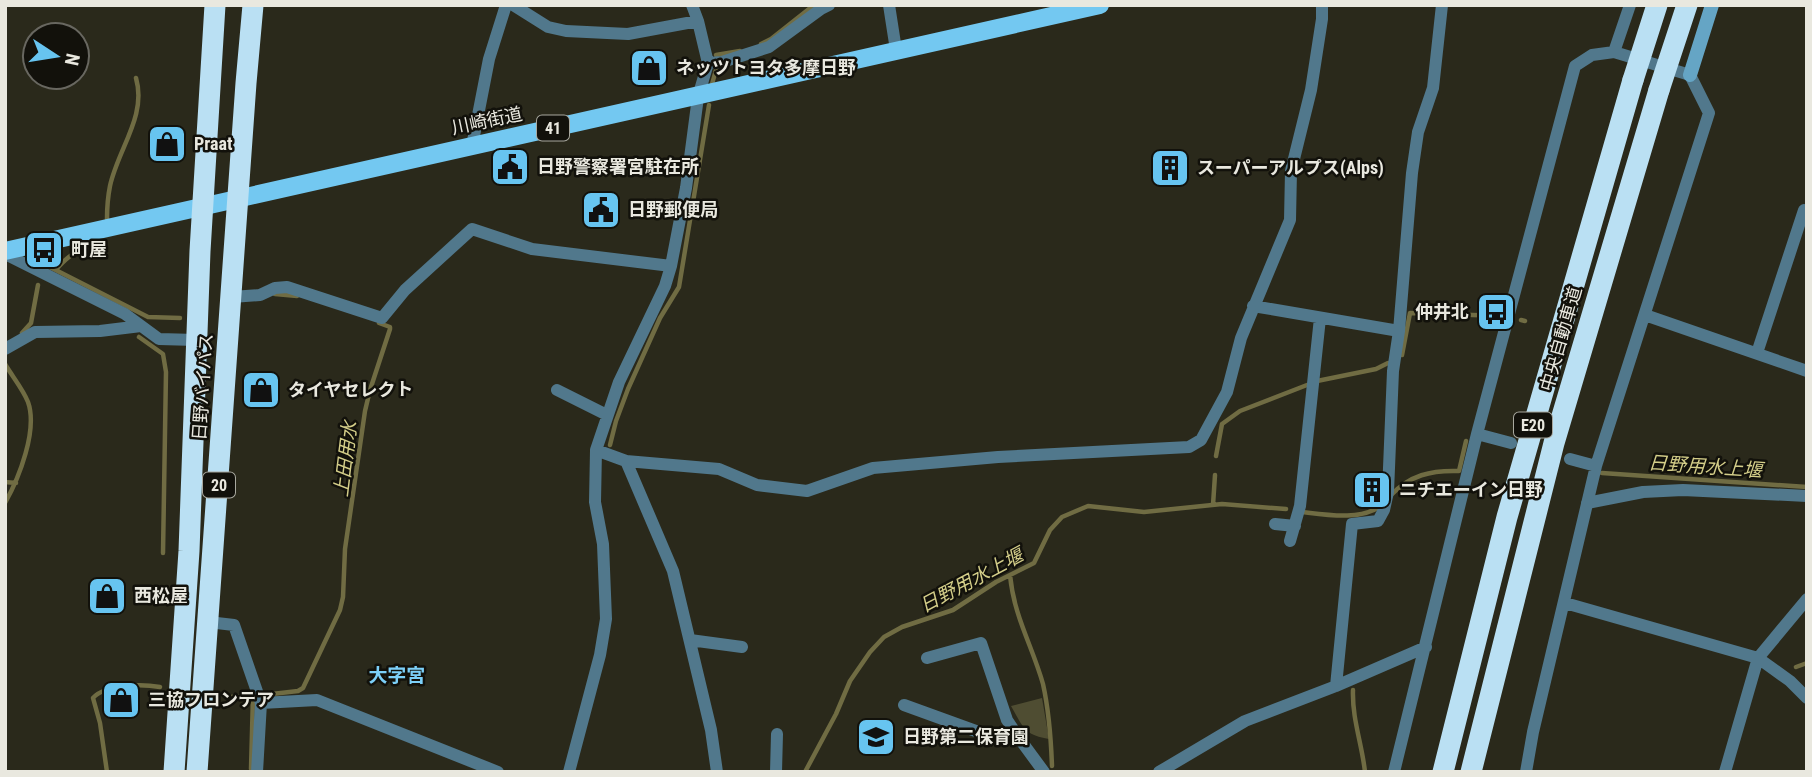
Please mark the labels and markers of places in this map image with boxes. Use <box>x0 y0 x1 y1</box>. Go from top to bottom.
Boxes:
shop icon: ネッツトヨタ多摩日野 <box>628 47 670 89</box>
place label: ネッツトヨタ多摩日野 <box>676 57 856 78</box>
shop icon: Praat <box>146 123 188 165</box>
place label: Praat <box>194 133 233 154</box>
public building icon: 日野警察署宮駐在所 <box>489 146 531 188</box>
building icon: スーパーアルプス(Alps) <box>1149 147 1191 189</box>
place label: 日野警察署宮駐在所 <box>537 156 699 177</box>
place label: スーパーアルプス(Alps) <box>1197 157 1384 179</box>
public building icon: 日野郵便局 <box>580 189 622 231</box>
place label: 日野郵便局 <box>628 199 718 220</box>
bus stop icon: 町屋 <box>23 229 65 271</box>
place label: 町屋 <box>71 239 107 260</box>
bus stop icon: 仲井北 <box>1475 291 1517 333</box>
place label: 仲井北 <box>1415 301 1469 322</box>
shop icon: タイヤセレクト <box>240 369 282 411</box>
place label: タイヤセレクト <box>288 379 413 400</box>
building icon: ニチエーイン日野 <box>1351 469 1393 511</box>
place label: ニチエーイン日野 <box>1399 479 1543 500</box>
shop icon: 西松屋 <box>86 575 128 617</box>
place label: 西松屋 <box>134 585 188 606</box>
shop icon: 三協フロンテア <box>100 679 142 721</box>
place label: 三協フロンテア <box>148 689 274 710</box>
school or university icon: 日野第二保育園 <box>855 716 897 758</box>
place label: 日野第二保育園 <box>903 726 1029 747</box>

